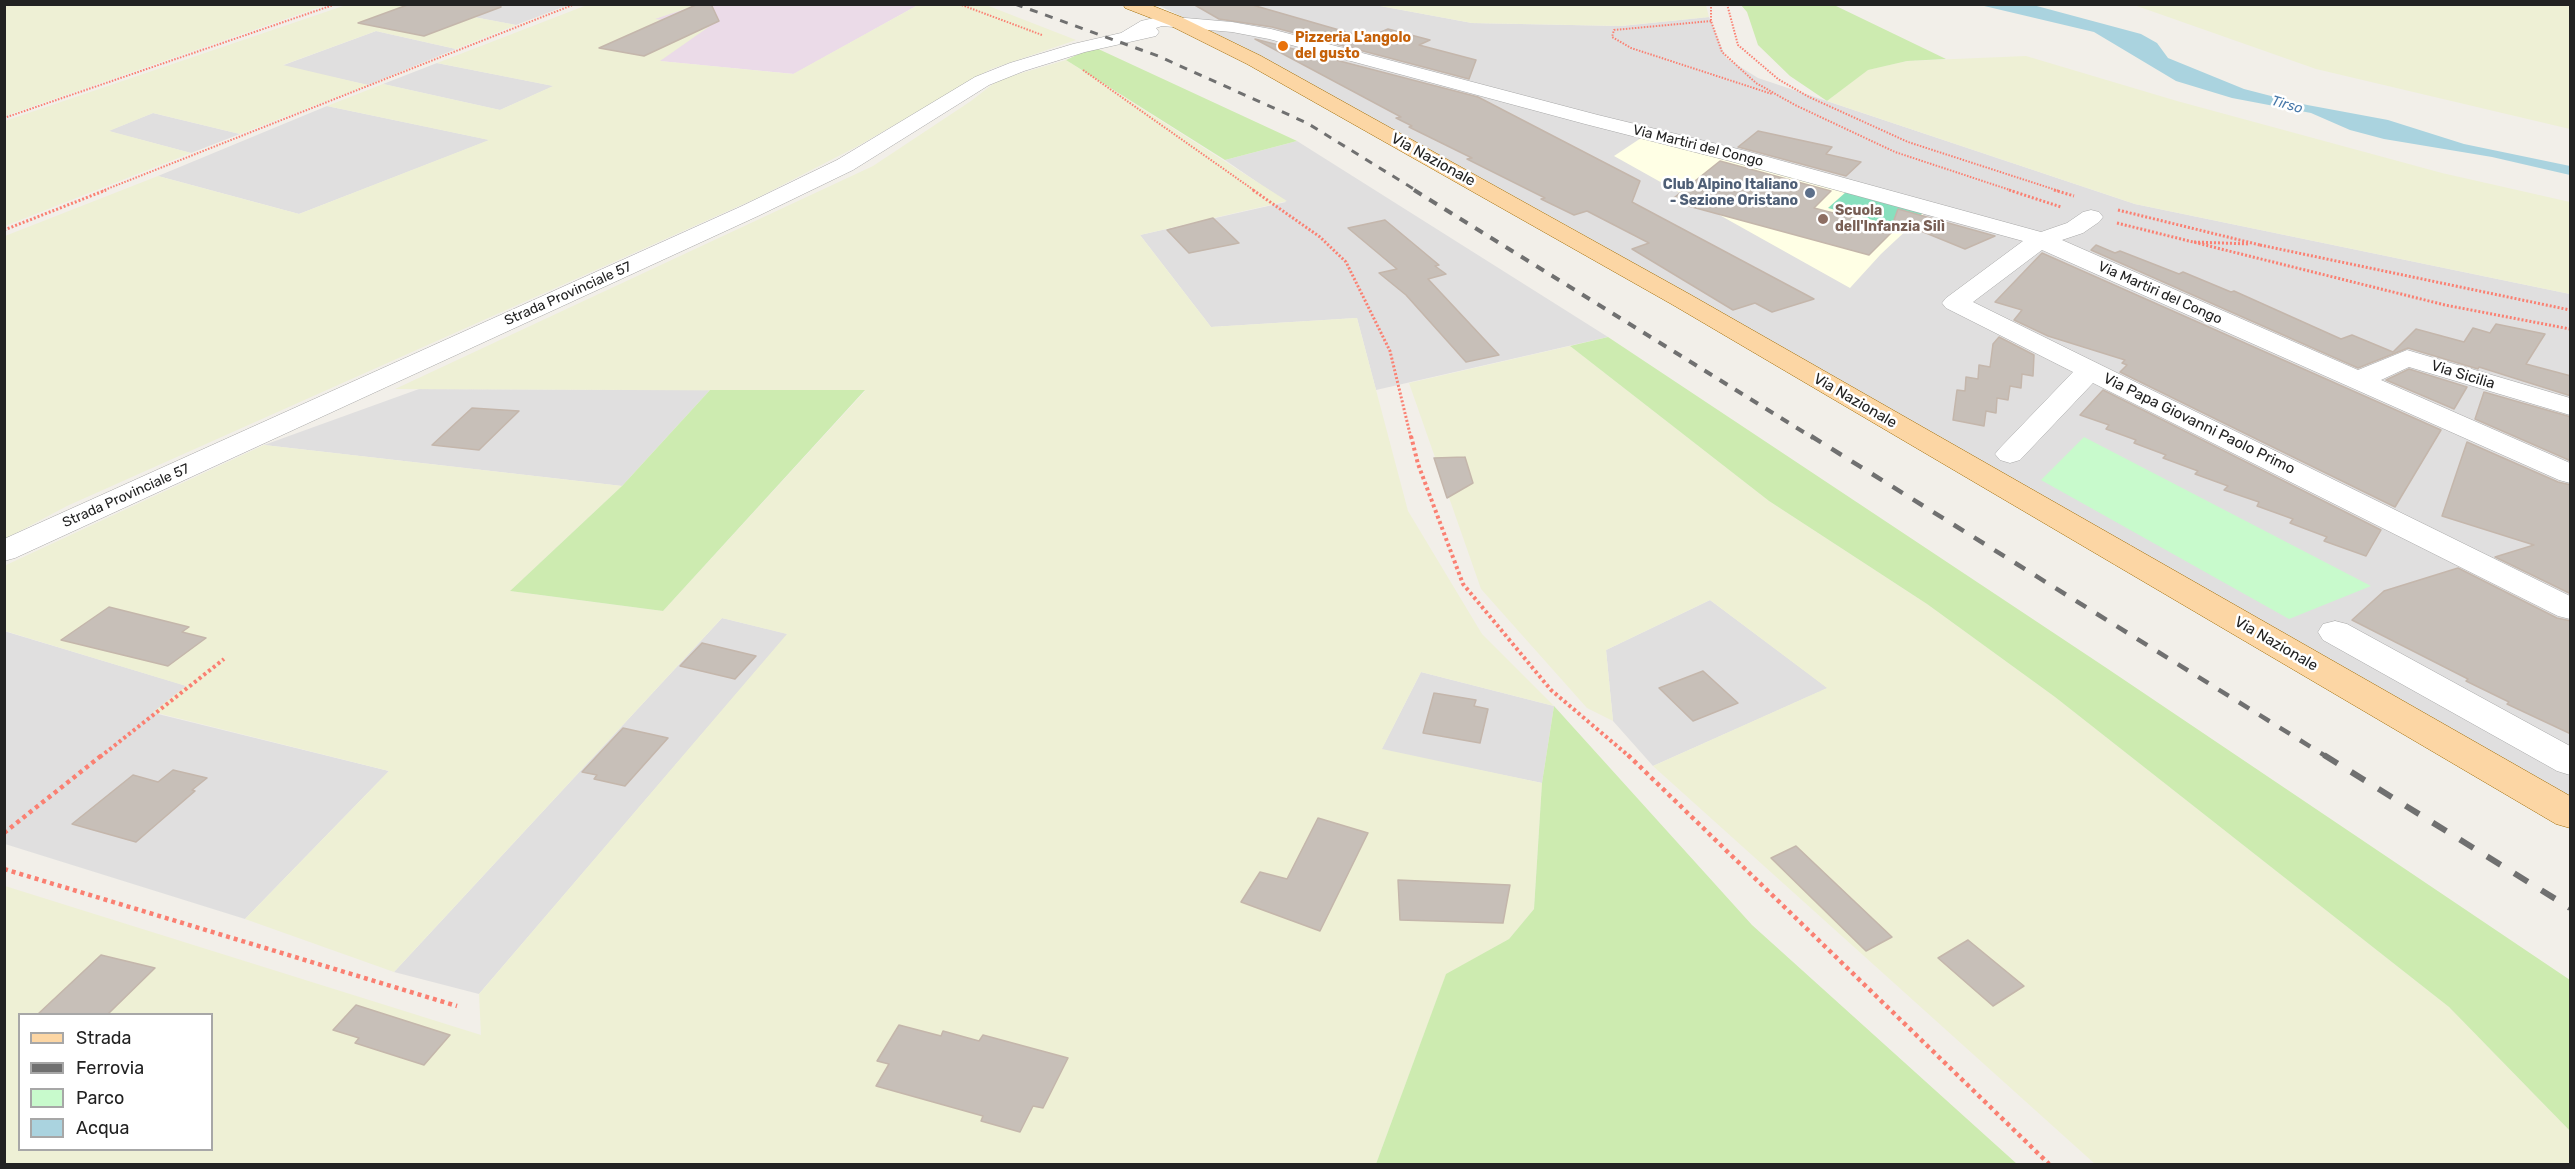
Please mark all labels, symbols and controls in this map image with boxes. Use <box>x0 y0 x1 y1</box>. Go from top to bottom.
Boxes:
place label: Pizzeria L'angolo del gusto <box>1295 30 1411 62</box>
marker: Pizzeria L'angolo del gusto <box>1276 39 1290 53</box>
water label: Tirso <box>2269 93 2305 117</box>
street label: Via Martiri del Congo <box>1631 122 1765 170</box>
street label: Via Nazionale <box>1388 129 1478 191</box>
place label: Club Alpino Italiano - Sezione Oristano <box>1663 177 1798 210</box>
marker: Club Alpino Italiano - Sezione Oristano <box>1803 186 1817 200</box>
place label: Scuola dell'Infanzia Silì <box>1835 203 1945 236</box>
marker: Scuola dell'Infanzia Silì <box>1816 212 1830 226</box>
street label: Strada Provinciale 57 <box>502 258 634 330</box>
street label: Via Martiri del Congo <box>2095 258 2225 328</box>
street label: Via Sicilia <box>2429 357 2497 393</box>
street label: Via Nazionale <box>1810 370 1900 432</box>
street label: Via Papa Giovanni Paolo Primo <box>2100 370 2298 478</box>
street label: Strada Provinciale 57 <box>60 460 192 532</box>
street label: Via Nazionale <box>2231 613 2321 675</box>
legend <box>18 1013 213 1151</box>
text: Strada <box>76 1027 132 1049</box>
text: Ferrovia <box>76 1057 144 1079</box>
text: Parco <box>76 1087 124 1109</box>
text: Acqua <box>76 1117 129 1139</box>

